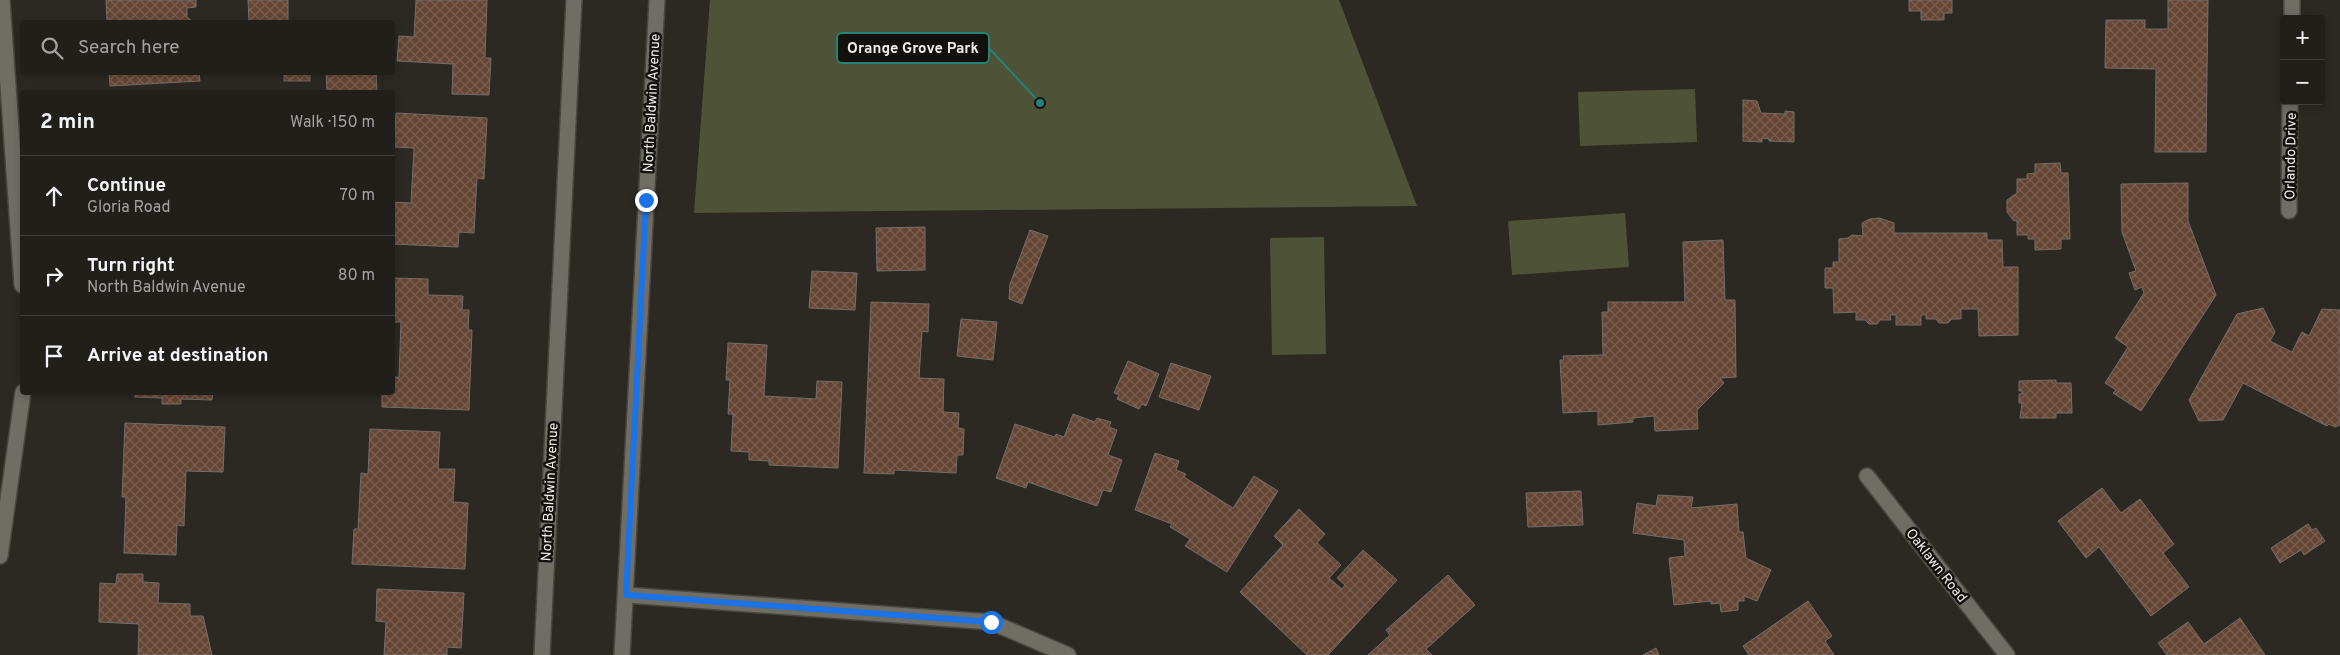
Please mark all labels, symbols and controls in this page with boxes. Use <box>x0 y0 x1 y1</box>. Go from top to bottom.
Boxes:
map controls <box>2280 15 2325 105</box>
button: + <box>2280 15 2325 60</box>
search box <box>20 20 395 75</box>
street label: North Baldwin Avenue <box>640 33 665 173</box>
callout: Orange Grove Park <box>837 33 989 63</box>
icon: search <box>38 34 66 62</box>
text: Search here <box>78 36 180 60</box>
text: Orange Grove Park <box>847 40 979 59</box>
button: − <box>2280 60 2325 105</box>
text: 2 min <box>40 109 95 136</box>
street label: Orlando Drive <box>2282 112 2301 200</box>
text: Walk · 150 m <box>290 113 375 133</box>
text: Continue <box>87 174 166 198</box>
icon: ahead <box>40 182 68 210</box>
text: 70 m <box>340 186 375 206</box>
route end <box>635 189 658 212</box>
text: Gloria Road <box>87 198 170 218</box>
text: Turn right <box>87 254 175 278</box>
icon: right <box>40 262 68 290</box>
text: 80 m <box>338 266 375 286</box>
text: North Baldwin Avenue <box>87 278 246 298</box>
icon: arrive <box>40 342 68 370</box>
text: Arrive at destination <box>87 344 268 368</box>
street label: North Baldwin Avenue <box>538 422 563 562</box>
street label: Oaklawn Road <box>1902 526 1970 606</box>
route start <box>980 611 1003 634</box>

